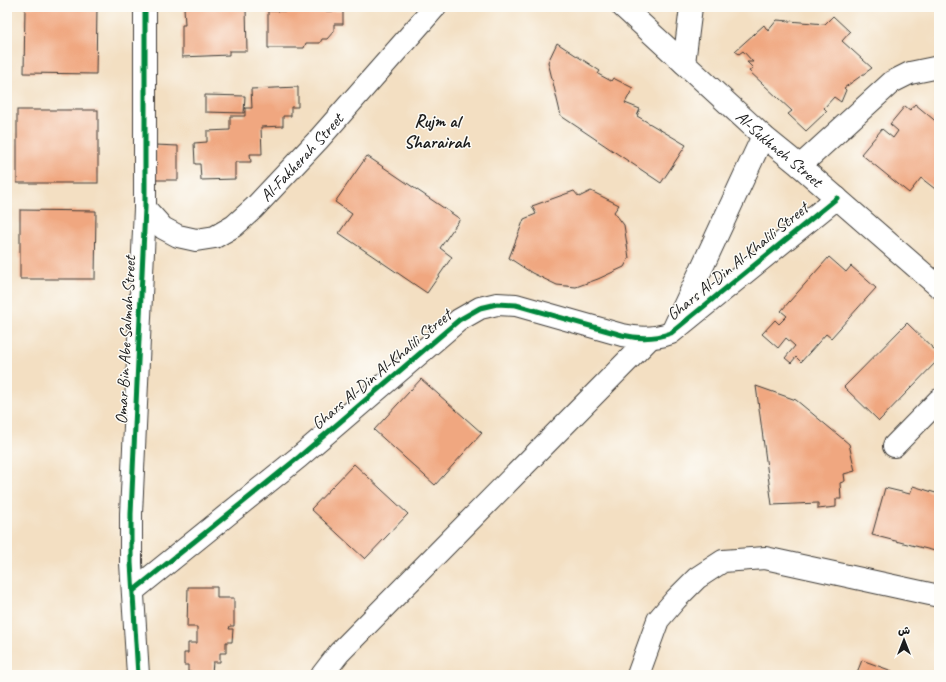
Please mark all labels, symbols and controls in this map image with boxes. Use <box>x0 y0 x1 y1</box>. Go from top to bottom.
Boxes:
street label: Al-Sukhneh Street <box>731 106 828 193</box>
street label: Al-Fakherah Street <box>256 107 349 206</box>
district label: Rujm al Sharairah <box>404 110 472 153</box>
street label: Ghars Al-Din Al-Khalili Street <box>662 196 814 325</box>
street label: Omar Bin Abe Salmah Street <box>111 253 141 425</box>
street label: Ghars Al-Din Al-Khalili Street <box>307 303 457 434</box>
north arrow <box>884 620 924 660</box>
text: ش <box>898 623 910 637</box>

